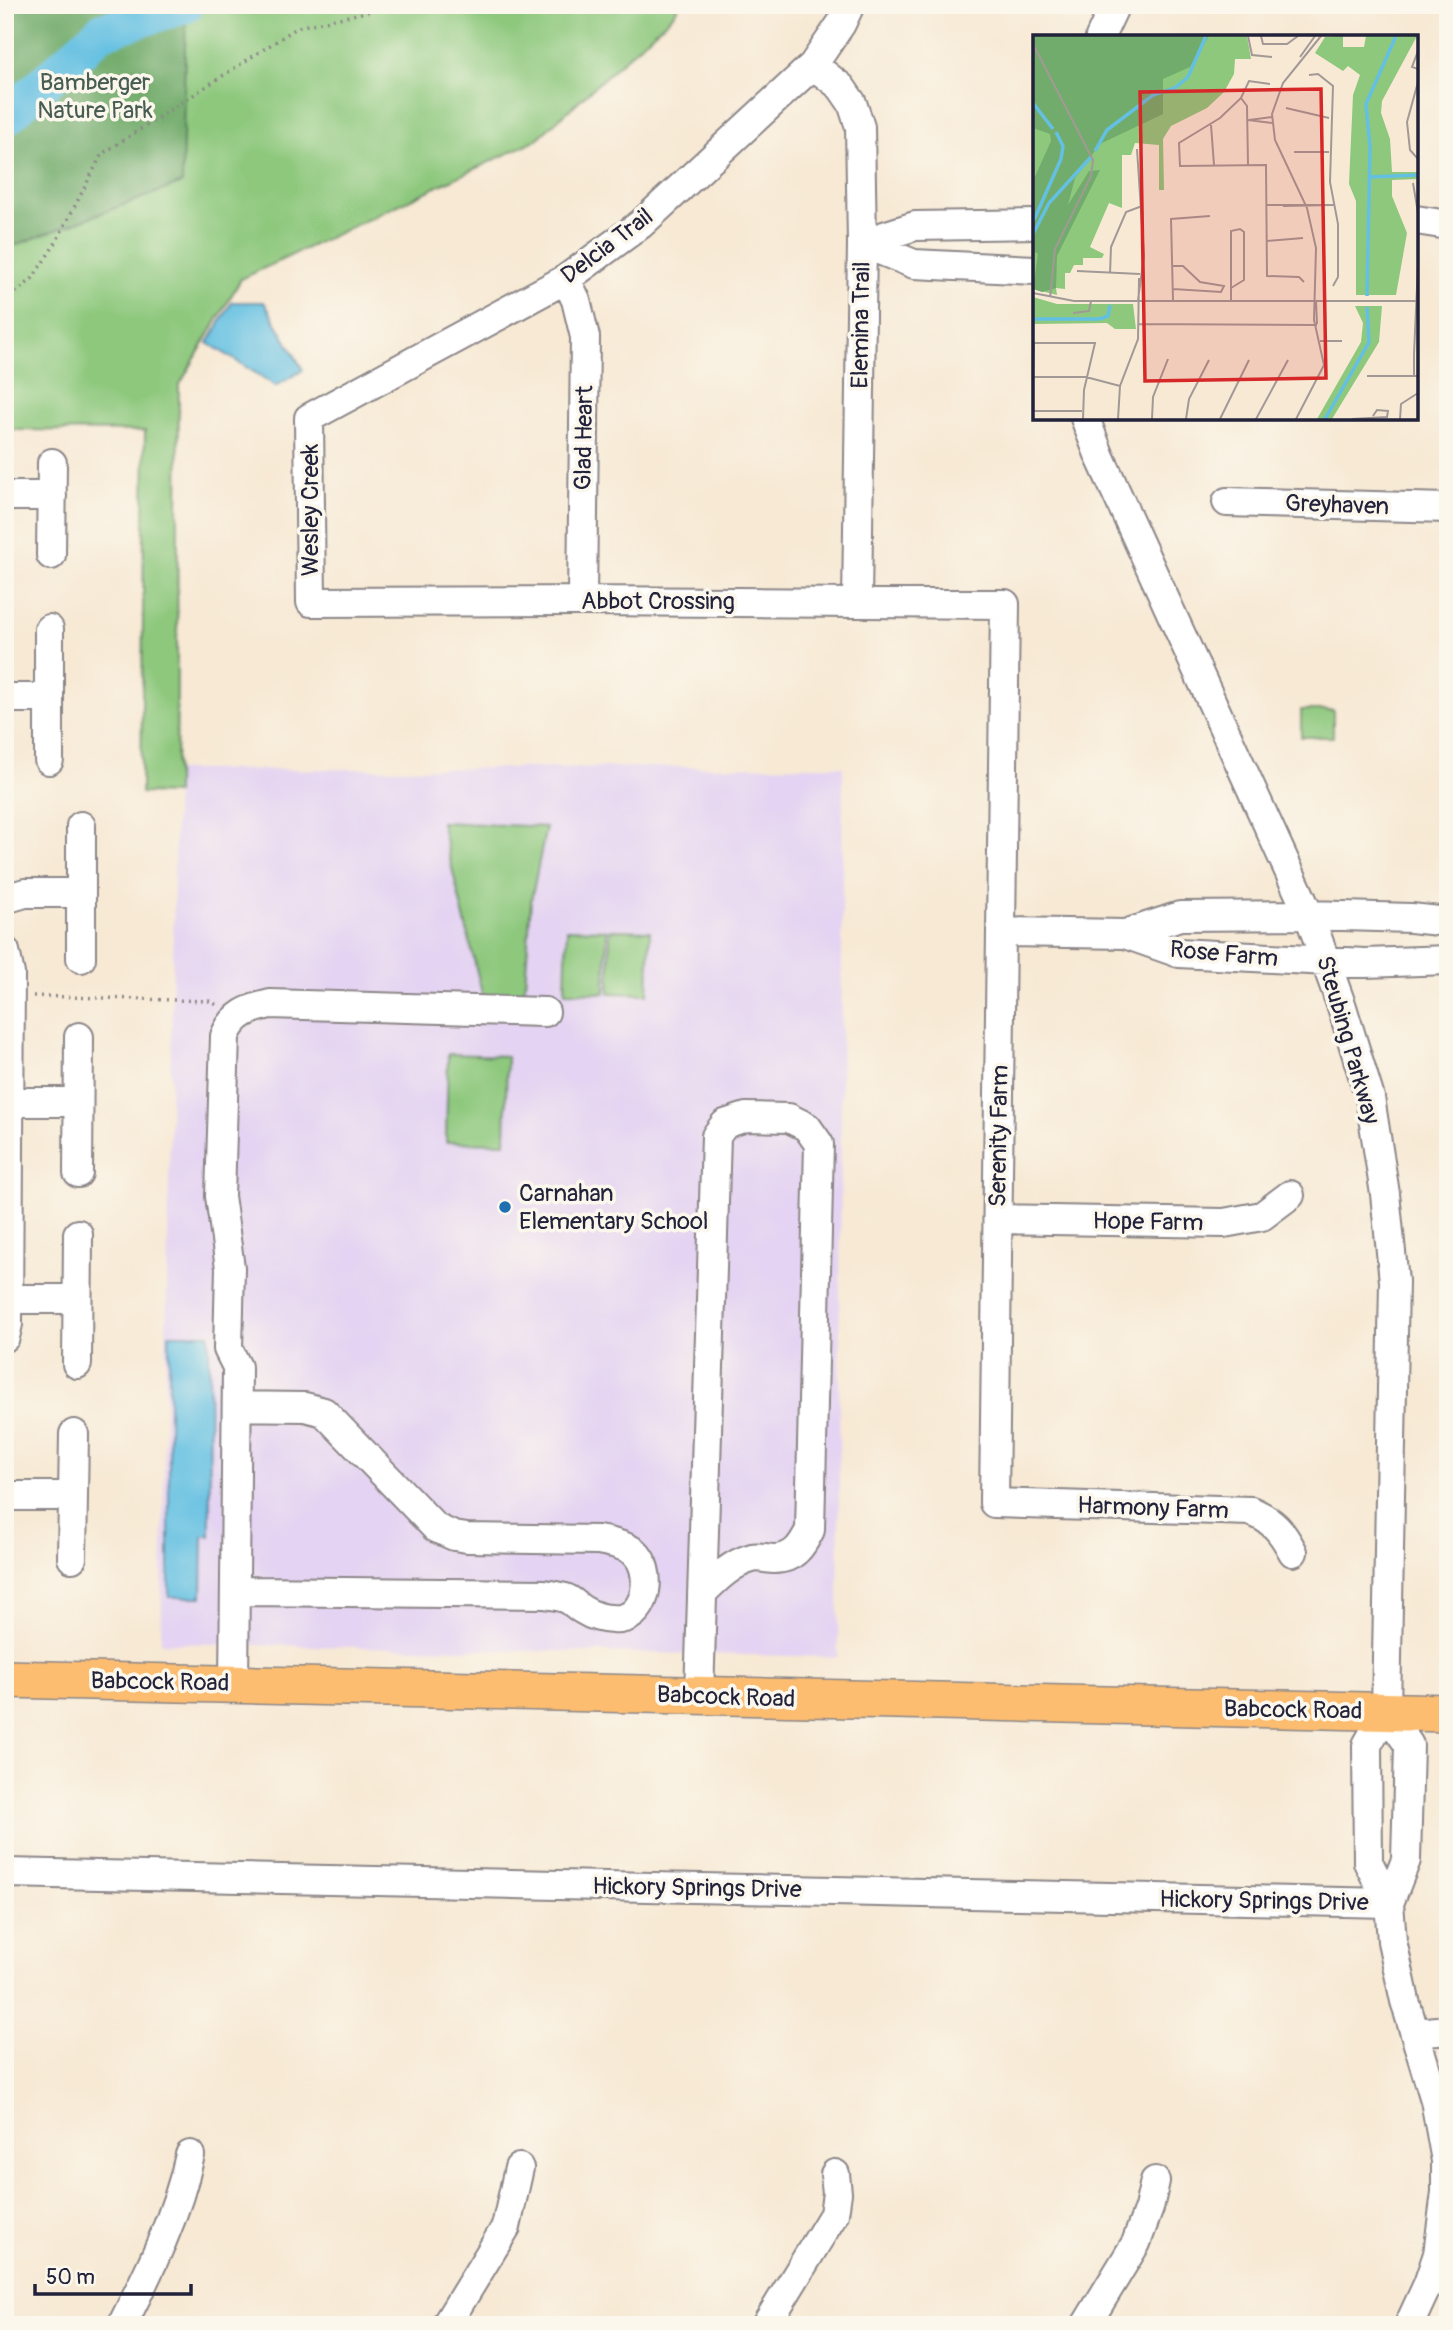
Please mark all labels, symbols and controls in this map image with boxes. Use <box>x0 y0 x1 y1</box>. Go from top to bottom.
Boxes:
inset map <box>1033 35 1418 420</box>
park label: Bamberger Nature Park <box>37 68 153 125</box>
street label: Delcia Trail <box>555 202 659 290</box>
street label: Elemina Trail <box>845 261 877 389</box>
street label: Glad Heart <box>569 385 599 491</box>
street label: Wesley Creek <box>296 444 325 576</box>
street label: Greyhaven <box>1284 489 1390 521</box>
street label: Abbot Crossing <box>581 587 735 616</box>
street label: Rose Farm <box>1169 935 1279 973</box>
street label: Steubing Parkway <box>1310 952 1386 1128</box>
street label: Serenity Farm <box>983 1065 1015 1207</box>
place label: Carnahan Elementary School <box>519 1179 709 1236</box>
marker: Carnahan Elementary School <box>497 1199 513 1215</box>
street label: Hope Farm <box>1092 1207 1204 1237</box>
street label: Harmony Farm <box>1077 1491 1229 1525</box>
street label: Babcock Road <box>90 1666 230 1698</box>
street label: Babcock Road <box>656 1680 796 1714</box>
street label: Babcock Road <box>1223 1694 1363 1726</box>
street label: Hickory Springs Drive <box>592 1872 802 1904</box>
street label: Hickory Springs Drive <box>1159 1885 1369 1917</box>
scale bar <box>35 2253 191 2297</box>
text: 50 m <box>46 2264 95 2291</box>

